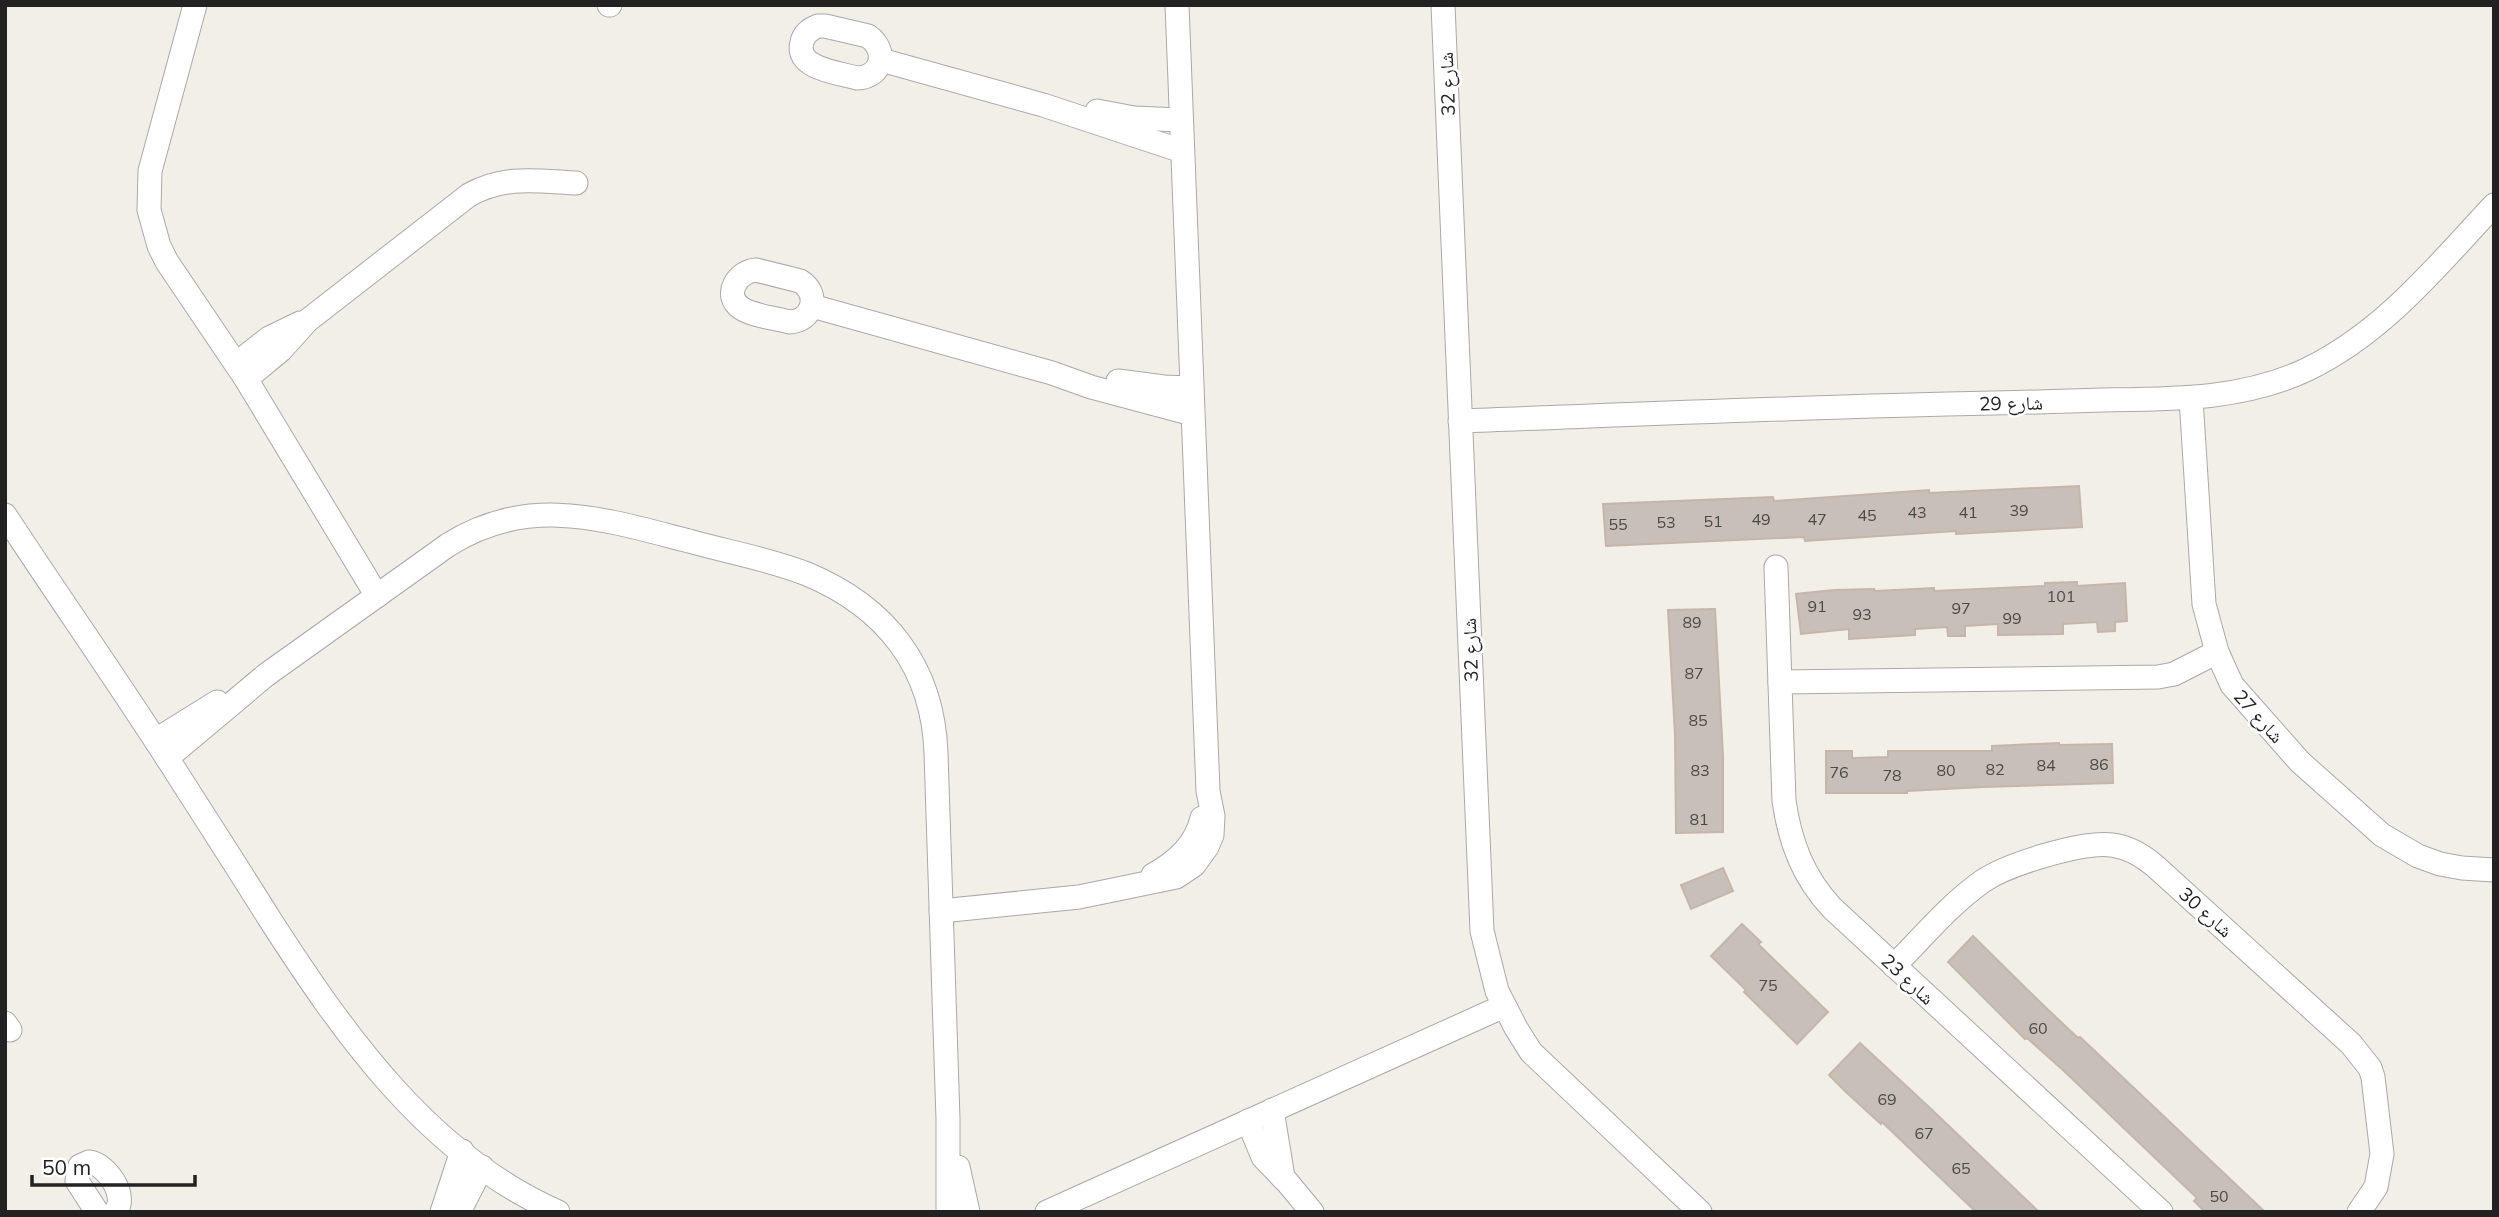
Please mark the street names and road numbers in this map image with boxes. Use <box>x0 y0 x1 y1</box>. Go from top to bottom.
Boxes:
street label: شارع 32 <box>1434 52 1460 116</box>
street label: شارع 29 <box>1979 390 2043 416</box>
street label: شارع 32 <box>1457 618 1483 682</box>
street label: شارع 27 <box>2229 684 2289 748</box>
street label: شارع 30 <box>2174 882 2238 942</box>
street label: شارع 23 <box>1876 948 1940 1010</box>

